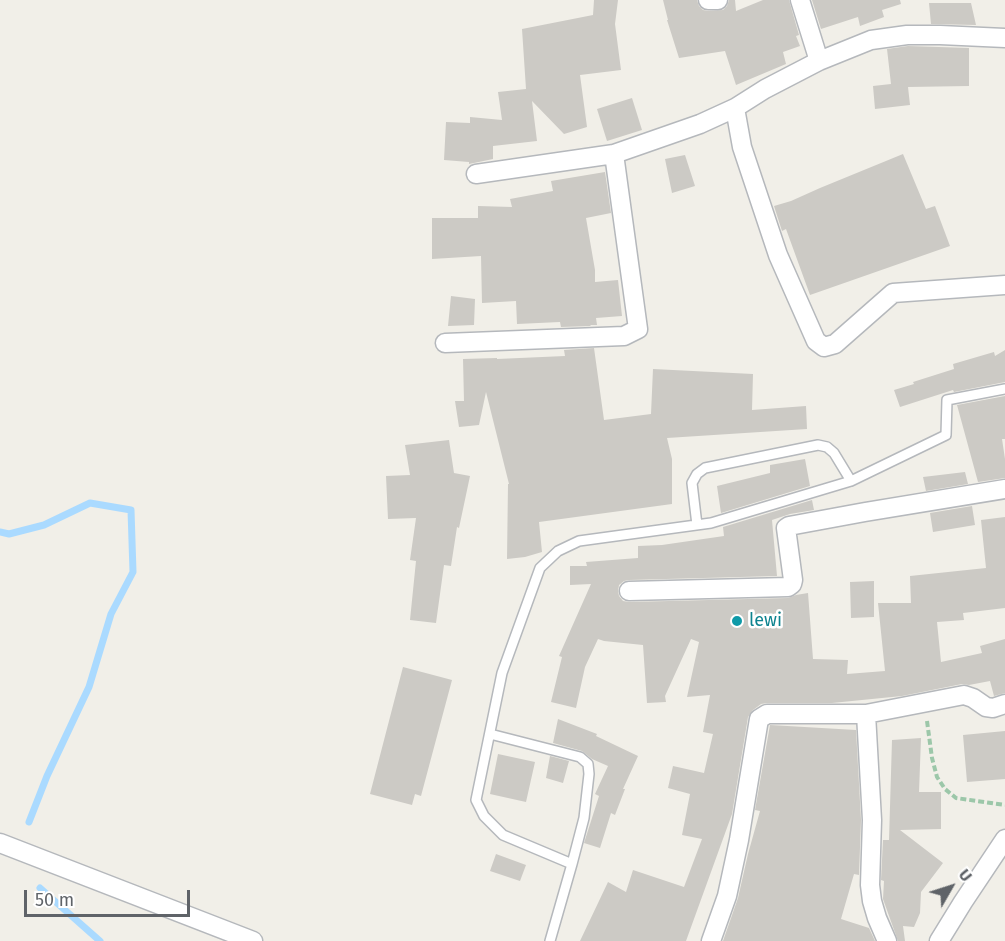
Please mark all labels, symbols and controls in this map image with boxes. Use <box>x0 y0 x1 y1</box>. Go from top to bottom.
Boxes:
place label: lewi <box>749 610 782 632</box>
marker: lewi <box>730 614 744 628</box>
north arrow <box>921 857 981 917</box>
text: U <box>955 865 976 885</box>
scale bar <box>27 878 194 916</box>
text: 50 m <box>35 889 74 911</box>

